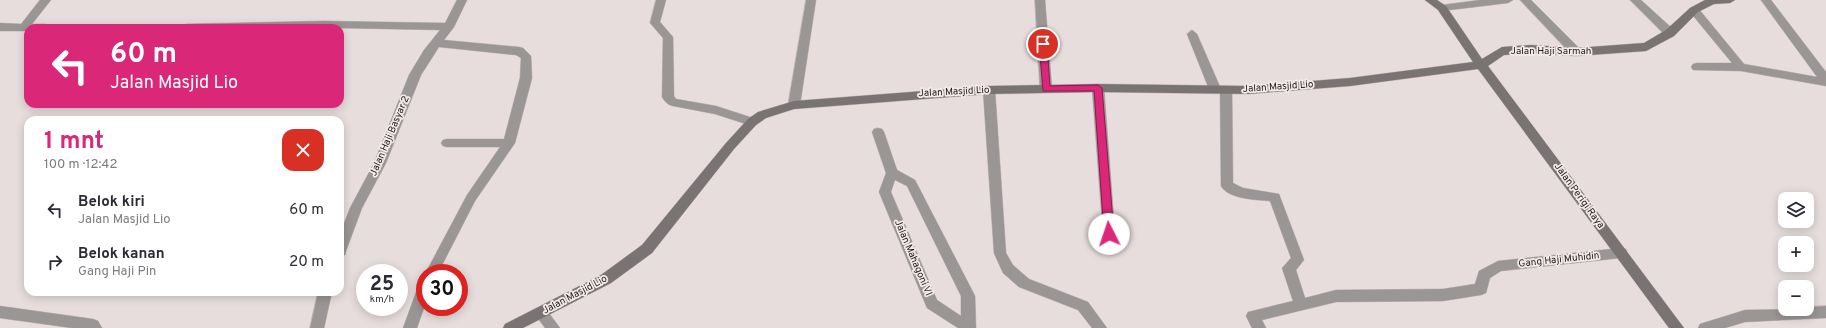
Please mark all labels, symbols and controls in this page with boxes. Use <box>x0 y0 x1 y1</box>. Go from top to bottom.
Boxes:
pin <box>1026 27 1060 61</box>
icon: arrive <box>1032 33 1054 55</box>
text: 60 m <box>110 37 177 73</box>
icon: left <box>44 40 96 92</box>
street label: Jalan Haji Sarmah <box>1510 45 1592 58</box>
text: Jalan Masjid Lio <box>110 72 238 95</box>
street label: Jalan Masjid Lio <box>1242 78 1314 96</box>
street label: Jalan Masjid Lio <box>918 84 990 100</box>
street label: Jalan Haji Basyar 2 <box>367 94 413 178</box>
text: 1 mnt <box>44 127 104 157</box>
button: close <box>282 129 324 171</box>
text: 100 m · 12:42 <box>44 157 117 173</box>
street label: Jalan Perigi Raya <box>1551 161 1607 231</box>
map controls <box>1778 192 1814 316</box>
button: layers <box>1778 192 1814 228</box>
text: Belok kiri <box>78 193 145 212</box>
icon: left <box>44 199 66 221</box>
text: 60 m <box>289 201 324 220</box>
text: Jalan Masjid Lio <box>78 212 171 228</box>
position arrow <box>1088 213 1130 255</box>
street label: Jalan Mahagoni VI <box>891 218 935 298</box>
button: + <box>1778 236 1814 272</box>
text: Belok kanan <box>78 245 165 264</box>
street label: Gang Haji Muhidin <box>1518 249 1600 271</box>
icon: right <box>44 251 66 273</box>
text: 20 m <box>289 253 324 272</box>
text: Gang Haji Pin <box>78 264 156 280</box>
speed limit sign: 30 <box>416 264 468 316</box>
text: 25 <box>370 272 394 298</box>
street label: Jalan Masjid Lio <box>541 272 610 317</box>
button: − <box>1778 280 1814 316</box>
text: km/h <box>370 293 394 306</box>

